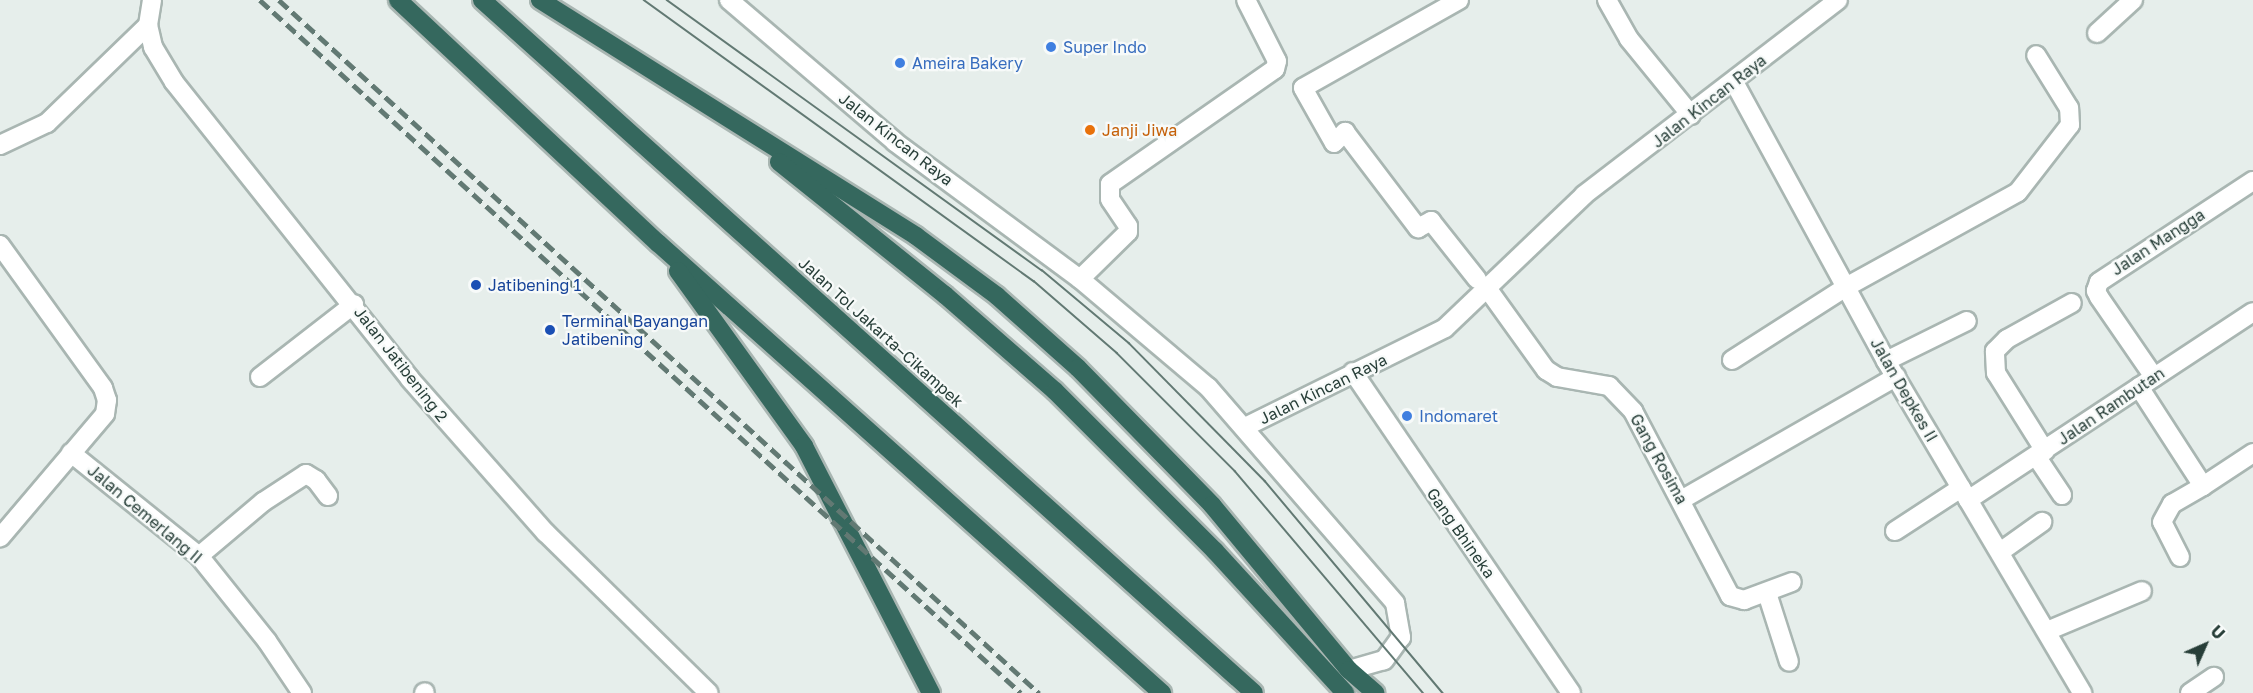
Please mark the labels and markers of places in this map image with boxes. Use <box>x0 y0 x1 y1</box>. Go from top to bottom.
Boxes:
place label: Super Indo <box>1063 37 1147 57</box>
marker: Super Indo <box>1044 40 1058 54</box>
place label: Ameira Bakery <box>912 53 1023 73</box>
marker: Ameira Bakery <box>893 56 907 70</box>
place label: Janji Jiwa <box>1102 120 1177 140</box>
marker: Janji Jiwa <box>1083 123 1097 137</box>
place label: Jatibening 1 <box>488 275 581 295</box>
marker: Jatibening 1 <box>469 278 483 292</box>
place label: Terminal Bayangan Jatibening <box>562 311 708 349</box>
marker: Terminal Bayangan Jatibening <box>543 323 557 337</box>
place label: Indomaret <box>1419 406 1498 426</box>
marker: Indomaret <box>1400 409 1414 423</box>

